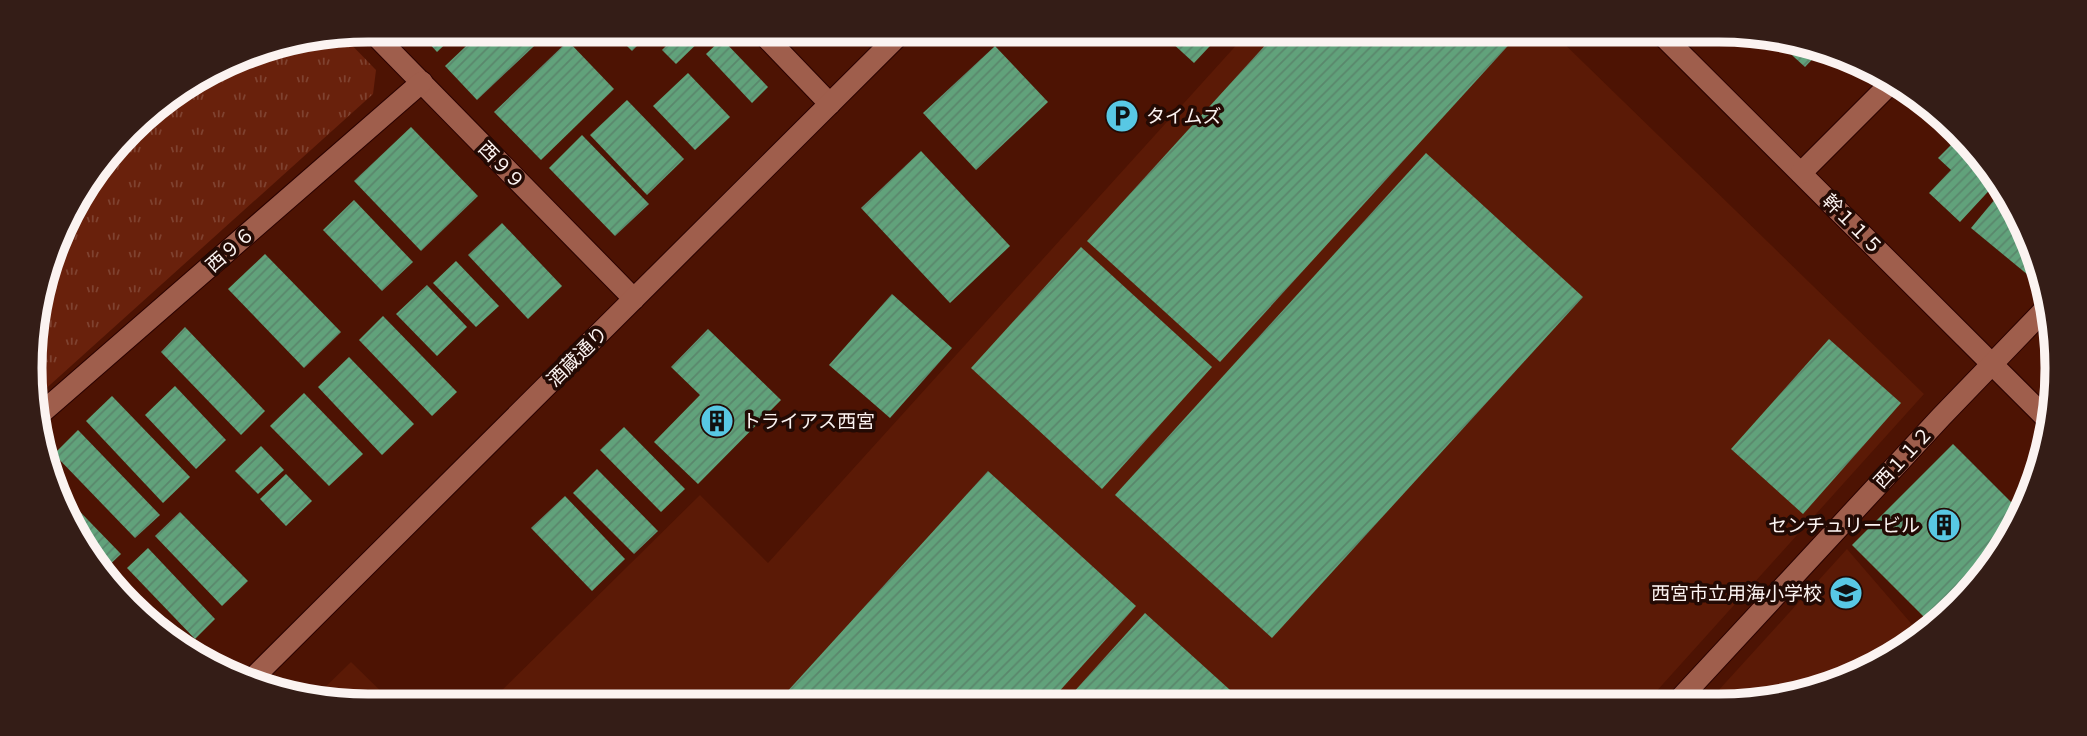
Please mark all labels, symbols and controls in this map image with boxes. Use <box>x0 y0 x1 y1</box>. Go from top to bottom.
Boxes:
parking icon: タイムズ <box>1103 97 1141 135</box>
place label: タイムズ <box>1146 105 1222 127</box>
street label: 西９９ <box>474 137 530 193</box>
street label: 幹１１５ <box>1818 189 1888 259</box>
street label: 西９６ <box>201 222 259 276</box>
street label: 酒蔵通り <box>542 321 612 391</box>
building icon: トライアス西宮 <box>698 402 736 440</box>
place label: トライアス西宮 <box>742 410 875 432</box>
street label: 西１１２ <box>1869 422 1937 492</box>
building icon: センチュリービル <box>1925 506 1963 544</box>
place label: センチュリービル <box>1768 514 1920 536</box>
school or university icon: 西宮市立用海小学校 <box>1827 574 1865 612</box>
place label: 西宮市立用海小学校 <box>1651 582 1822 604</box>

